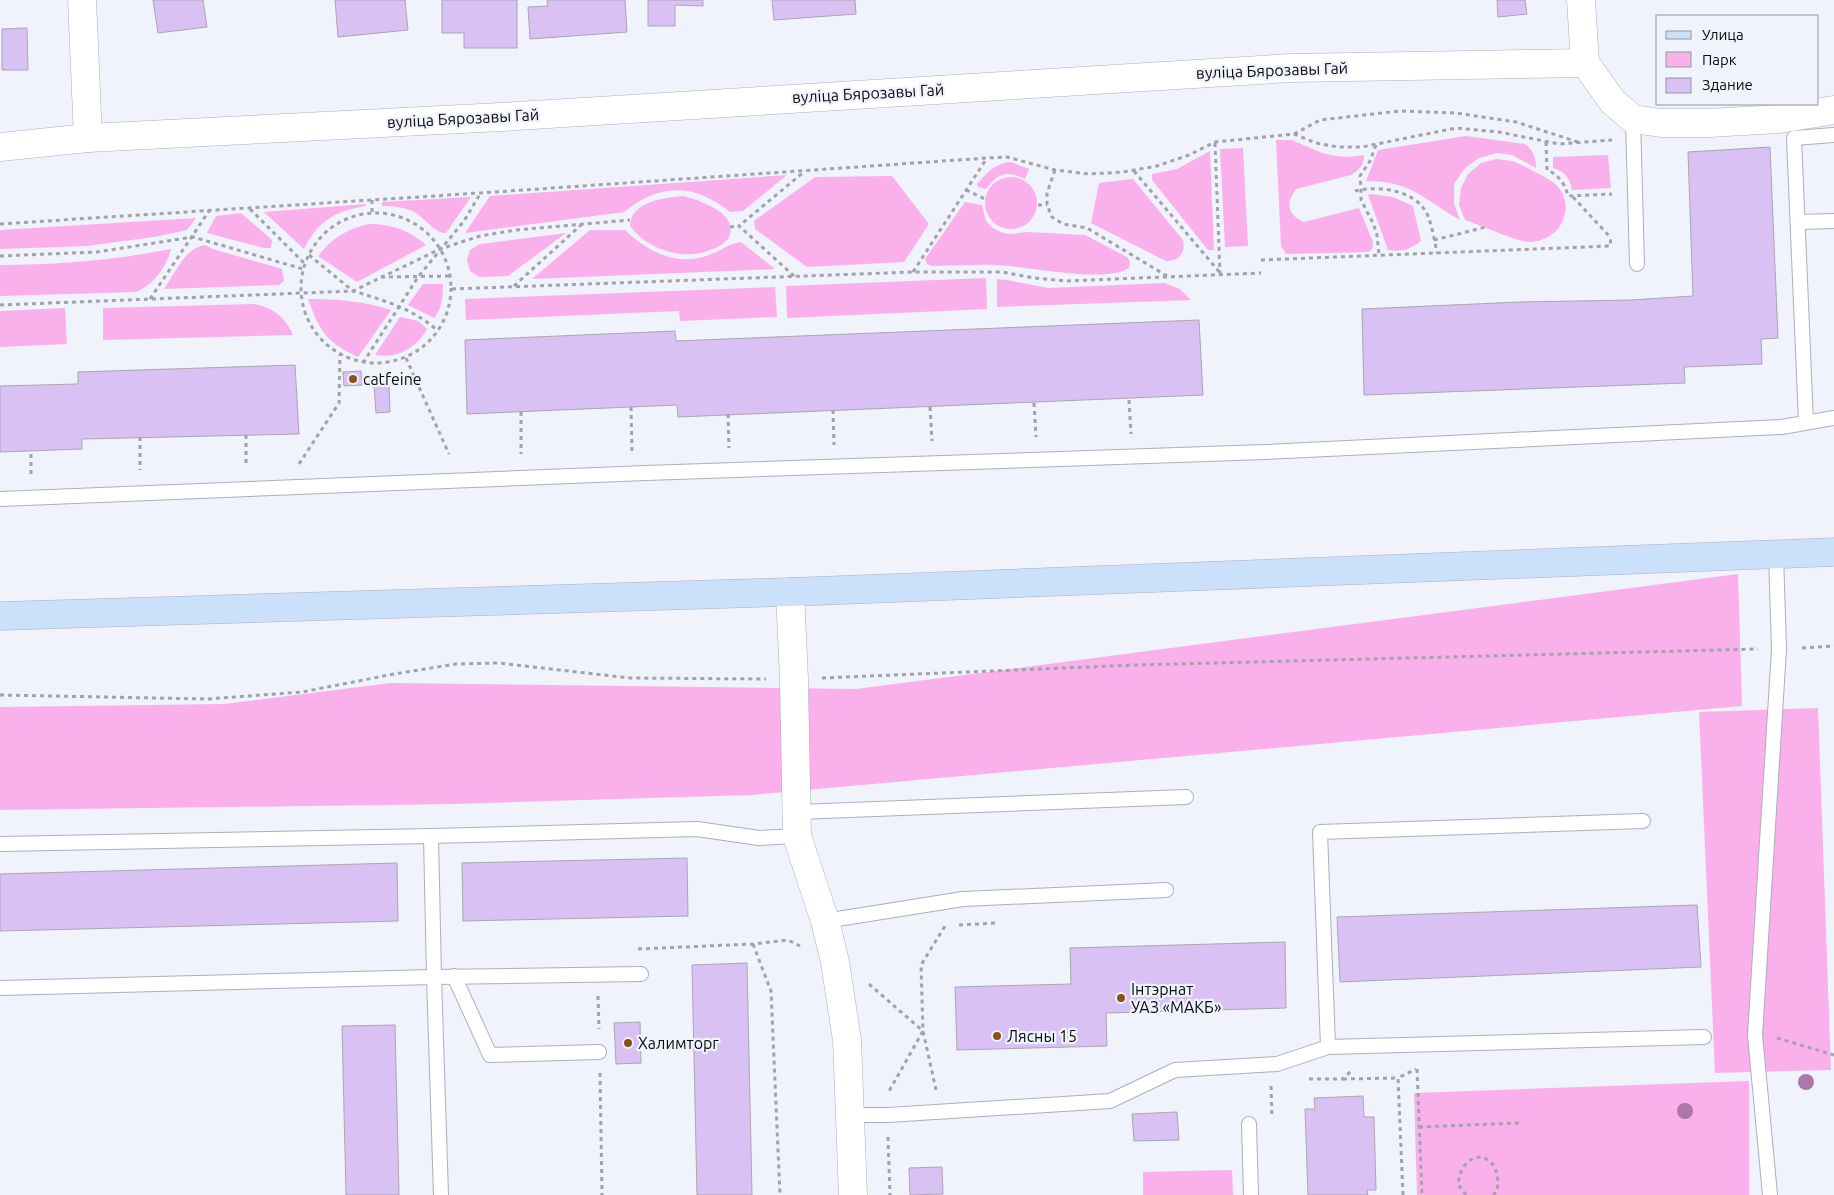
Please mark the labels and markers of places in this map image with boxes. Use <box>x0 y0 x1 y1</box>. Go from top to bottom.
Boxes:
place label: catfeine <box>363 370 422 388</box>
marker: catfeine <box>347 373 359 385</box>
place label: Інтэрнат УАЗ «МАКБ» <box>1131 980 1221 1016</box>
marker: Інтэрнат УАЗ «МАКБ» <box>1115 992 1127 1004</box>
place label: Лясны 15 <box>1007 1027 1077 1045</box>
marker: Лясны 15 <box>991 1030 1003 1042</box>
place label: Халимторг <box>638 1034 719 1052</box>
marker: Халимторг <box>622 1037 634 1049</box>

